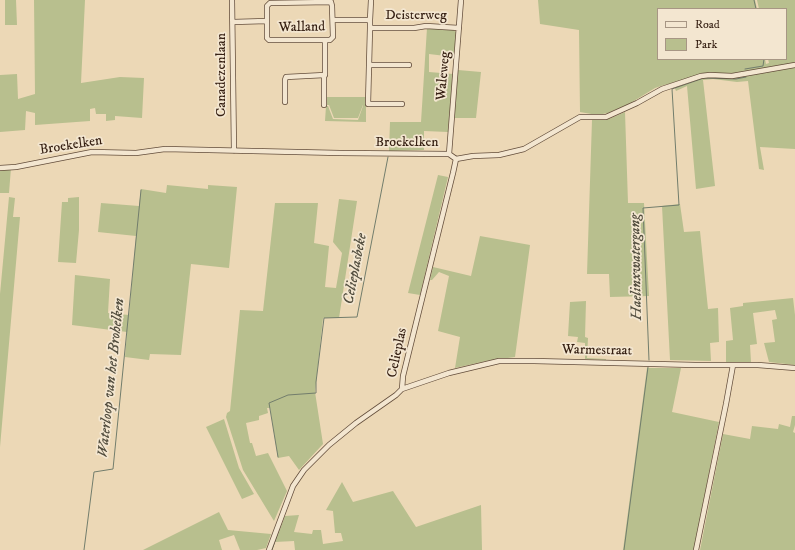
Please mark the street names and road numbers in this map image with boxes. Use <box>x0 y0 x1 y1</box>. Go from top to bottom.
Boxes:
street label: Deisterweg <box>385 8 447 24</box>
street label: Walland <box>279 19 325 37</box>
street label: Canadezenlaan <box>214 33 230 117</box>
street label: Waleweg <box>433 51 455 101</box>
street label: Broekelken <box>38 133 104 159</box>
street label: Broekelken <box>375 135 439 151</box>
street label: Celieplas <box>385 327 411 379</box>
street label: Warmestraat <box>562 342 632 360</box>

